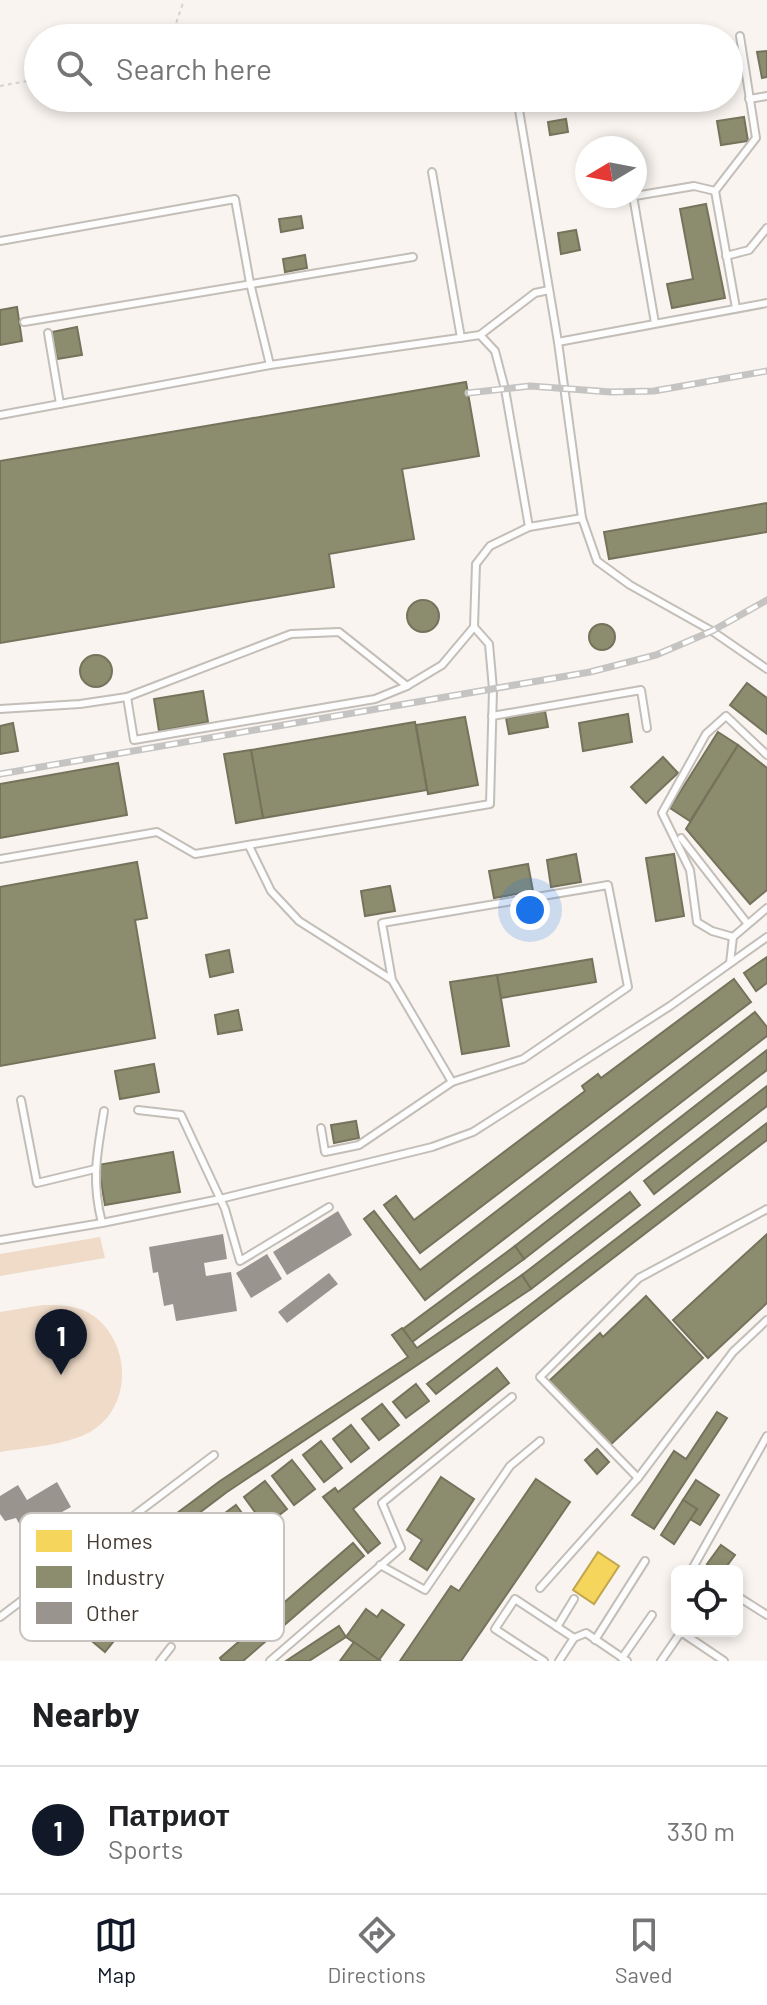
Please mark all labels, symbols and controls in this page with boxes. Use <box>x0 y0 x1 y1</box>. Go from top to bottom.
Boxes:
search box <box>24 24 743 112</box>
icon: search <box>52 46 96 90</box>
text: Search here <box>116 50 272 86</box>
north arrow <box>575 136 647 208</box>
your location <box>510 890 550 930</box>
pin: 1 <box>35 1309 87 1375</box>
legend <box>20 1513 284 1641</box>
text: Homes <box>86 1527 153 1553</box>
text: Industry <box>86 1563 165 1589</box>
map controls <box>671 1565 743 1637</box>
button: locate <box>671 1565 743 1637</box>
text: Other <box>86 1599 139 1625</box>
text: Nearby <box>32 1693 140 1734</box>
text: Патриот <box>108 1796 230 1832</box>
text: 1 <box>53 1815 63 1846</box>
text: 330 m <box>667 1815 735 1846</box>
text: Sports <box>108 1833 183 1864</box>
tab: Map <box>94 1913 138 1987</box>
tab: Directions <box>327 1913 426 1987</box>
tab: Saved <box>615 1913 672 1987</box>

